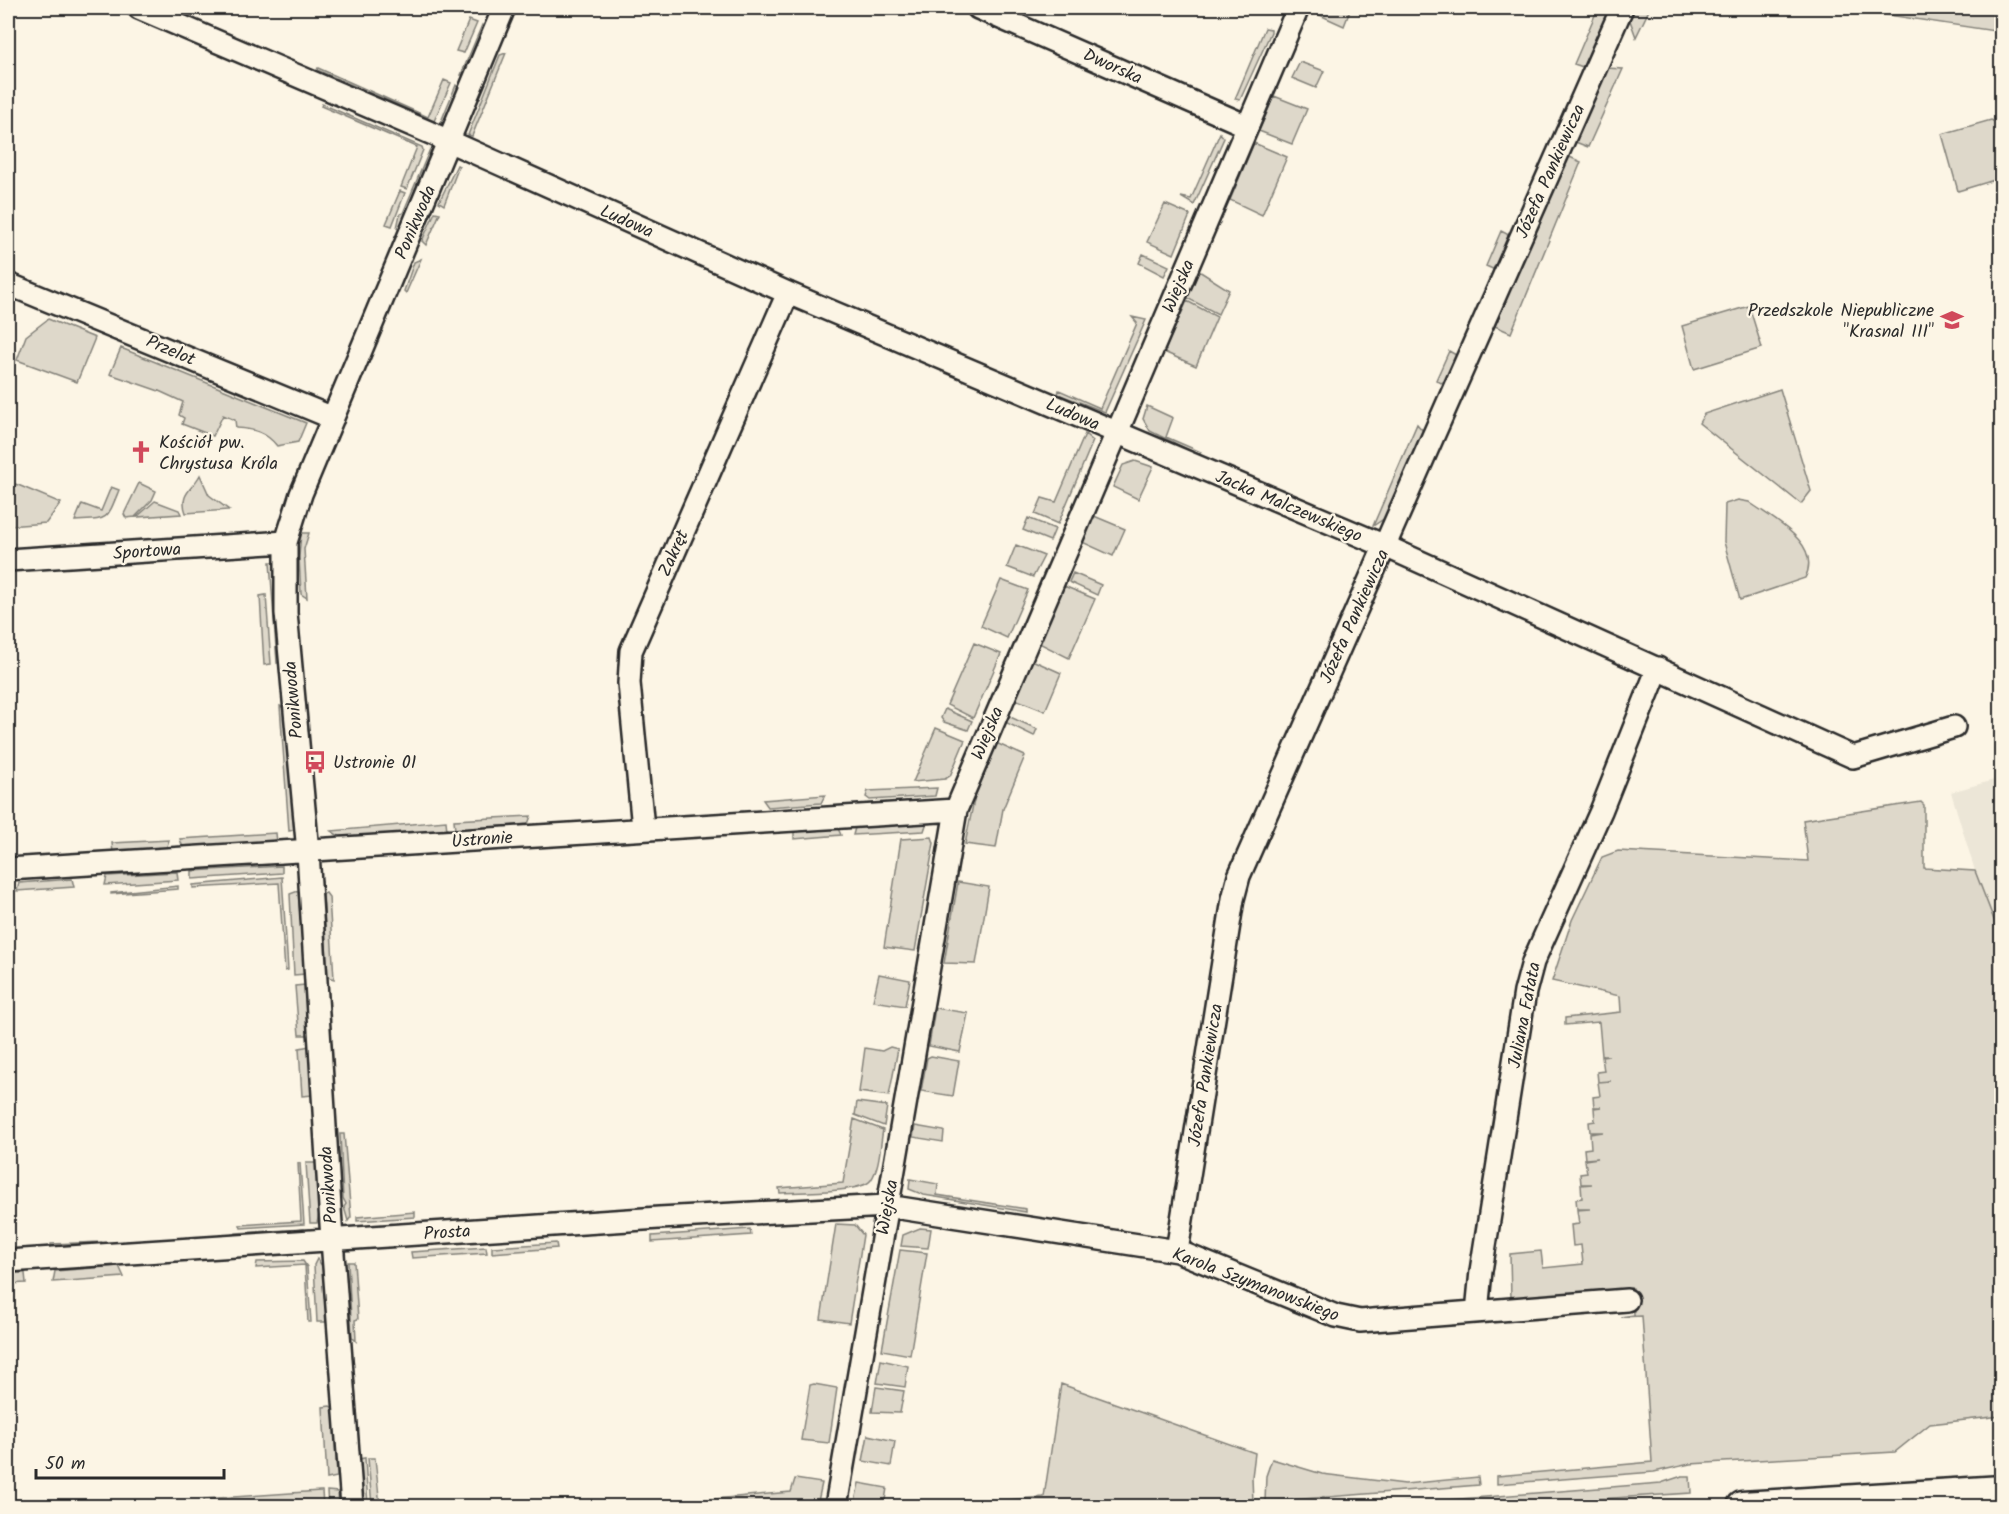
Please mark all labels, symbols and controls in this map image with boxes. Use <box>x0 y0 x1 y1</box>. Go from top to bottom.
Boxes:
street label: Dworska <box>1078 41 1147 93</box>
street label: Józefa Pankiewicza <box>1509 100 1594 243</box>
street label: Ponikwoda <box>388 181 445 264</box>
street label: Ludowa <box>595 198 658 247</box>
street label: Wiejska <box>1155 255 1204 318</box>
place label: Przedszkole Niepubliczne "Krasnal III" <box>1748 297 1934 347</box>
school or university icon: Przedszkole Niepubliczne "Krasnal III" <box>1939 307 1965 333</box>
street label: Przelot <box>141 328 201 375</box>
street label: Ludowa <box>1041 391 1104 440</box>
place label: Kościół pw. Chrystusa Króla <box>159 429 278 479</box>
church icon: Kościół pw. Chrystusa Króla <box>128 439 154 465</box>
street label: Jacka Malczewskiego <box>1210 463 1367 551</box>
street label: Zakręt <box>651 524 698 582</box>
street label: Sportowa <box>112 536 182 569</box>
street label: Józefa Pankiewicza <box>1313 545 1398 688</box>
street label: Ponikwoda <box>277 660 312 740</box>
street label: Wiejska <box>964 702 1013 765</box>
bus stop icon: Ustronie 01 <box>302 749 328 775</box>
place label: Ustronie 01 <box>333 749 416 778</box>
street label: Ustronie <box>450 824 514 857</box>
street label: Juliana Fałata <box>1501 960 1550 1071</box>
street label: Józefa Pankiewicza <box>1181 1002 1232 1149</box>
street label: Ponikwoda <box>312 1145 347 1225</box>
street label: Wiejska <box>869 1177 908 1237</box>
street label: Prosta <box>423 1217 472 1250</box>
street label: Karola Szymanowskiego <box>1168 1240 1343 1331</box>
scale bar <box>36 1442 224 1480</box>
text: 50 m <box>45 1450 85 1479</box>

